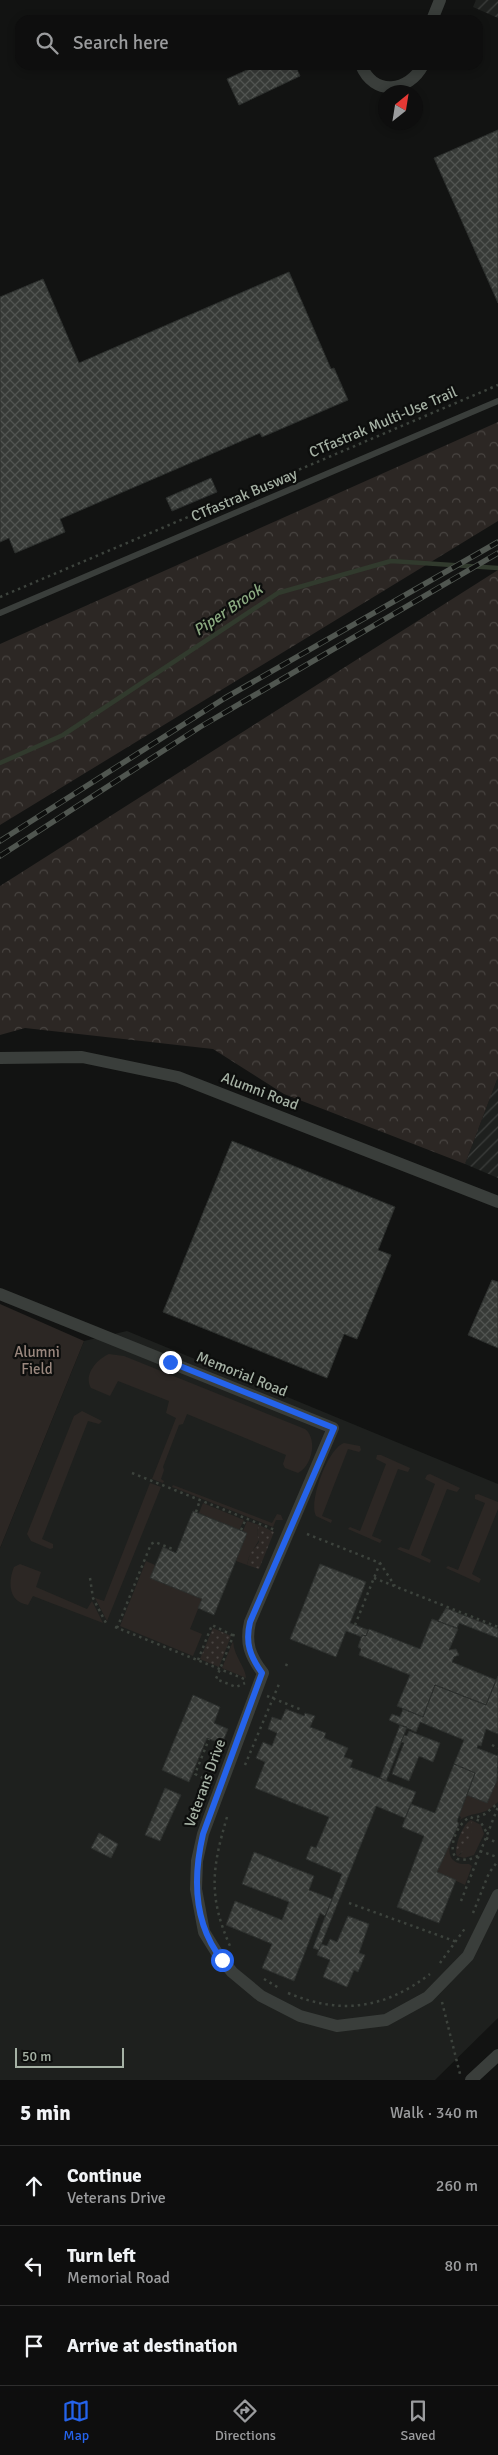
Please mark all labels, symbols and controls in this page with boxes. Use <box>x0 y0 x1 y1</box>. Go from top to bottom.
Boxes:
search box <box>15 15 483 70</box>
icon: search <box>33 29 61 57</box>
text: Search here <box>73 31 169 55</box>
north arrow <box>378 85 423 130</box>
street label: CTfastrak Multi-Use Trail <box>306 383 460 461</box>
street label: CTfastrak Busway <box>188 465 300 525</box>
water label: Piper Brook <box>190 579 268 640</box>
street label: Alumni Road <box>219 1068 301 1114</box>
park label: Alumni Field <box>14 1343 60 1378</box>
street label: Memorial Road <box>194 1348 290 1400</box>
route end <box>159 1351 182 1374</box>
street label: Veterans Drive <box>181 1736 229 1830</box>
route start <box>211 1949 234 1972</box>
scale bar <box>15 2045 124 2068</box>
text: 50 m <box>22 2048 51 2065</box>
text: 5 min <box>20 2100 71 2126</box>
text: Walk · 340 m <box>390 2103 478 2123</box>
text: Continue <box>67 2164 142 2188</box>
icon: ahead <box>20 2172 48 2200</box>
text: 260 m <box>436 2176 478 2196</box>
text: Veterans Drive <box>67 2188 166 2208</box>
text: Turn left <box>67 2244 136 2268</box>
icon: left <box>20 2252 48 2280</box>
text: 80 m <box>444 2256 478 2276</box>
text: Memorial Road <box>67 2268 170 2288</box>
icon: arrive <box>20 2332 48 2360</box>
text: Arrive at destination <box>67 2334 238 2358</box>
tab: Map <box>62 2397 90 2444</box>
tab: Directions <box>215 2397 276 2444</box>
tab: Saved <box>400 2397 436 2444</box>

